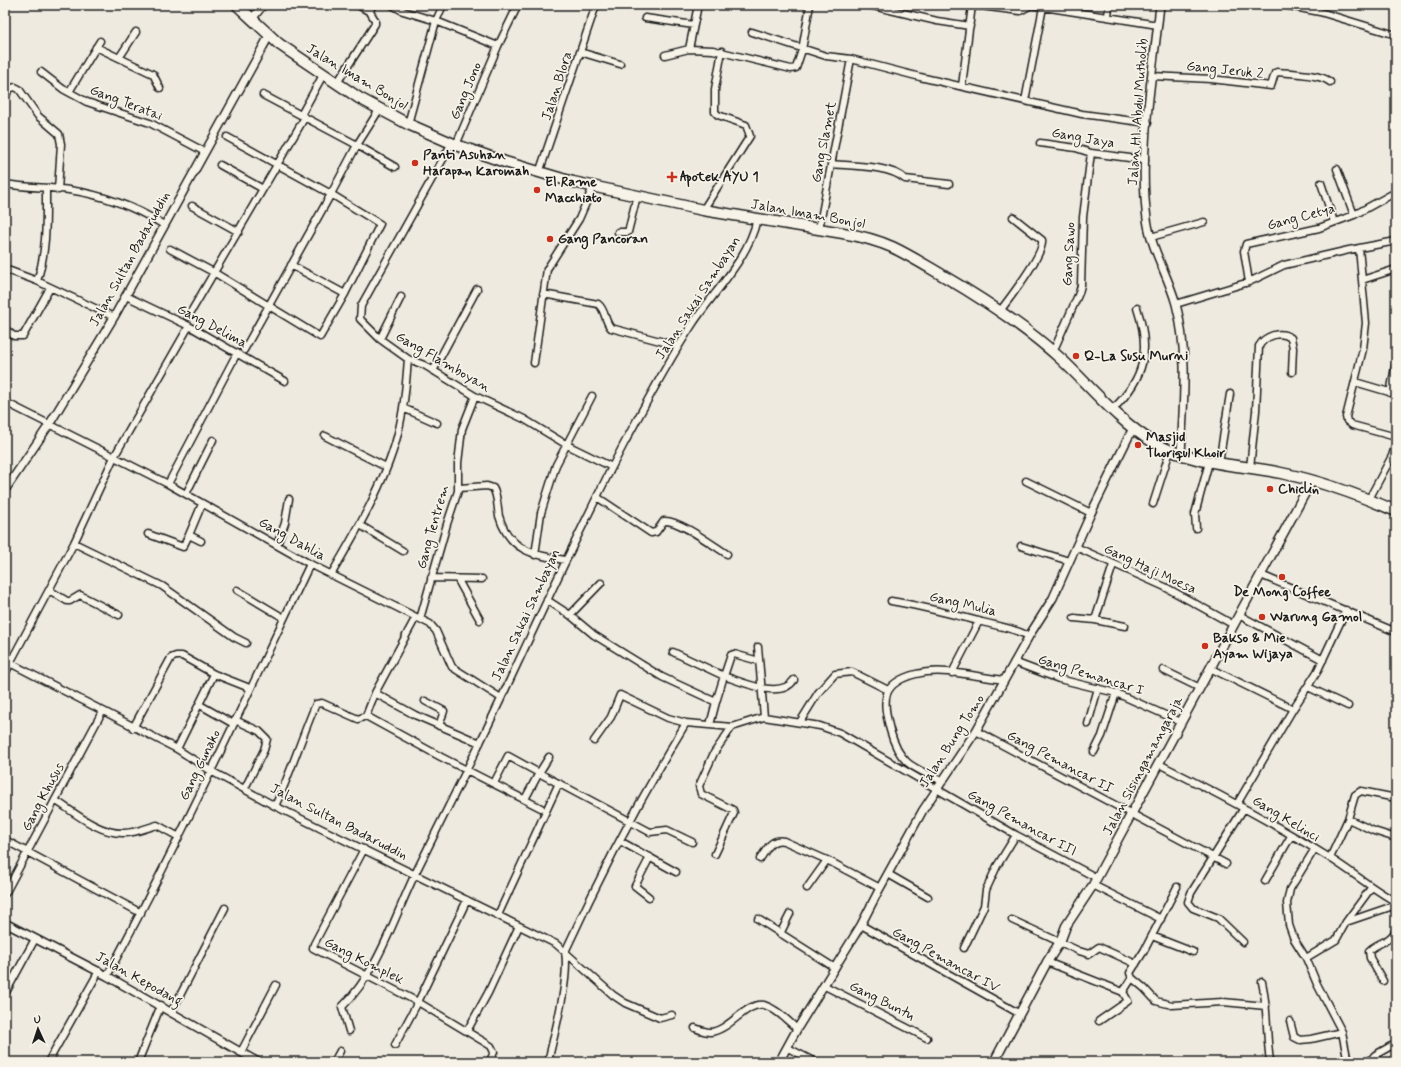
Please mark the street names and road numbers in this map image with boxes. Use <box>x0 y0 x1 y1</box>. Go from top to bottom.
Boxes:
street label: Jalan HI. Abdul Mutholib <box>1124 38 1152 186</box>
street label: Jalan Imam Bonjol <box>303 40 411 115</box>
street label: Jalan Blora <box>537 49 577 123</box>
street label: Gang Jeruk 2 <box>1185 57 1265 84</box>
street label: Gang Jono <box>446 59 487 123</box>
street label: Gang Teratai <box>87 81 165 126</box>
street label: Gang Slamet <box>807 99 842 184</box>
street label: Gang Jaya <box>1050 124 1116 153</box>
street label: Jalan Sultan Badaruddin <box>85 188 175 330</box>
street label: Jalan Imam Bonjol <box>749 195 867 233</box>
street label: Gang Cetya <box>1265 199 1337 236</box>
street label: Gang Sawo <box>1058 221 1081 287</box>
street label: Jalan Sakai Sambayan <box>651 233 745 363</box>
street label: Gang Delima <box>173 300 250 353</box>
street label: Gang Flamboyan <box>392 328 494 397</box>
street label: Gang Tentrem <box>412 483 455 571</box>
street label: Gang Dahlia <box>255 513 329 566</box>
street label: Gang Haji Moesa <box>1100 540 1199 599</box>
street label: Jalan Sakai Sambayan <box>488 546 564 684</box>
street label: Gang Mulia <box>927 588 998 621</box>
street label: Gang Pemancar I <box>1035 650 1146 701</box>
street label: Jalan Bung Tomo <box>915 691 990 791</box>
street label: Jalan Sisingamangaraja <box>1099 693 1188 839</box>
street label: Gang Pemancar II <box>1003 726 1116 799</box>
street label: Gang Gunako <box>175 727 226 804</box>
street label: Gang Khusus <box>17 760 69 835</box>
street label: Jalan Sultan Badaruddin <box>267 780 411 864</box>
street label: Gang Pemancar III <box>964 785 1080 861</box>
street label: Gang Kelinci <box>1248 792 1323 847</box>
street label: Gang Pemancar IV <box>888 923 1003 998</box>
street label: Gang Komplek <box>321 933 407 990</box>
street label: Jalan Kepodang <box>91 948 186 1012</box>
street label: Gang Buntu <box>846 977 918 1026</box>

